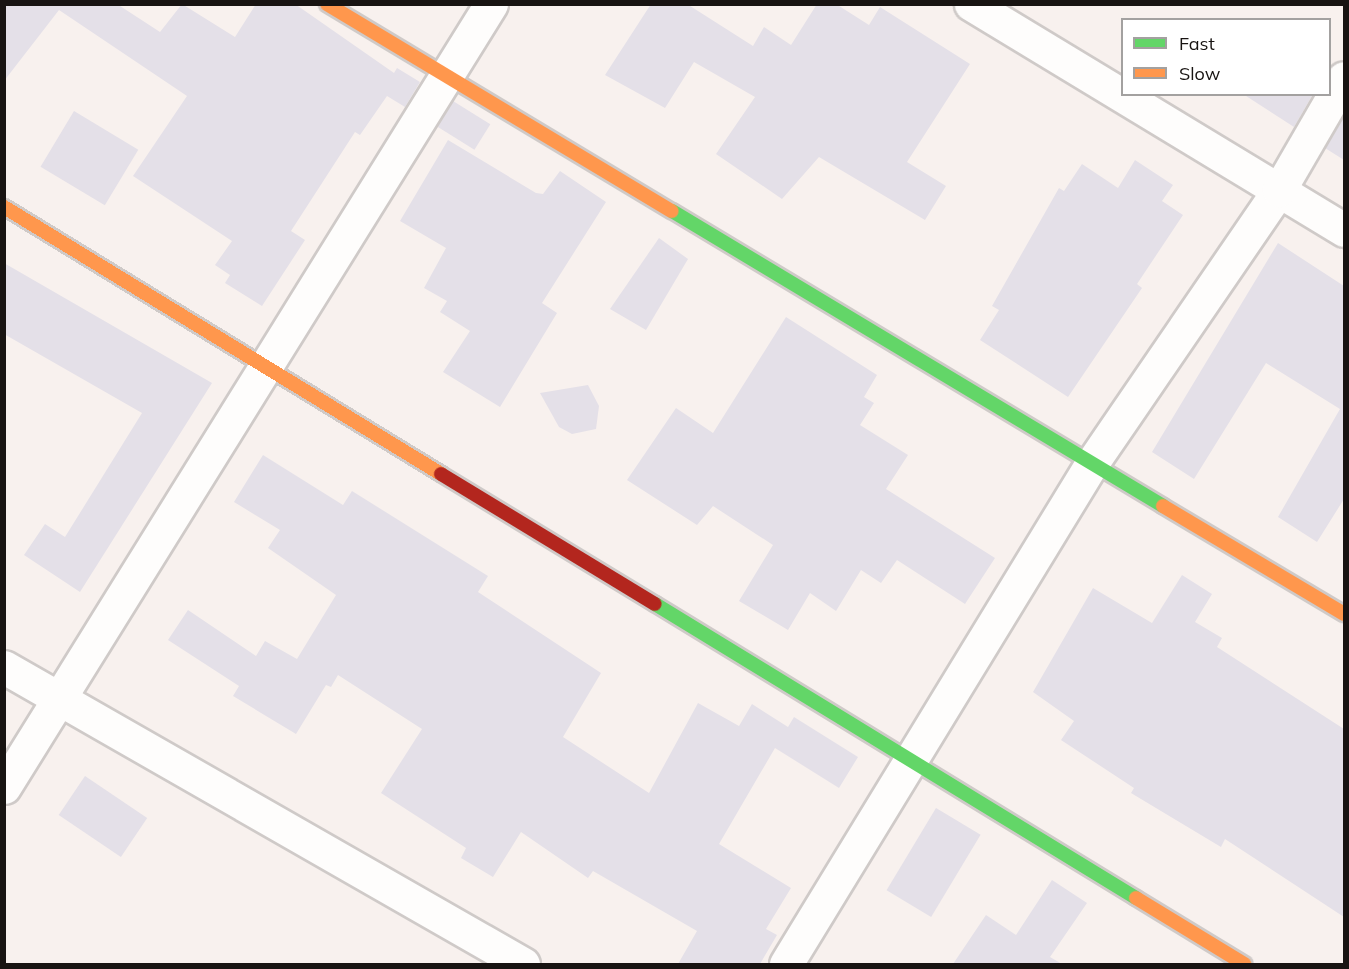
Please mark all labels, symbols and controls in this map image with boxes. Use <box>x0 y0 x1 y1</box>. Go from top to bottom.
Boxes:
legend <box>1121 18 1331 96</box>
text: Fast <box>1179 32 1215 55</box>
text: Slow <box>1179 62 1220 85</box>

